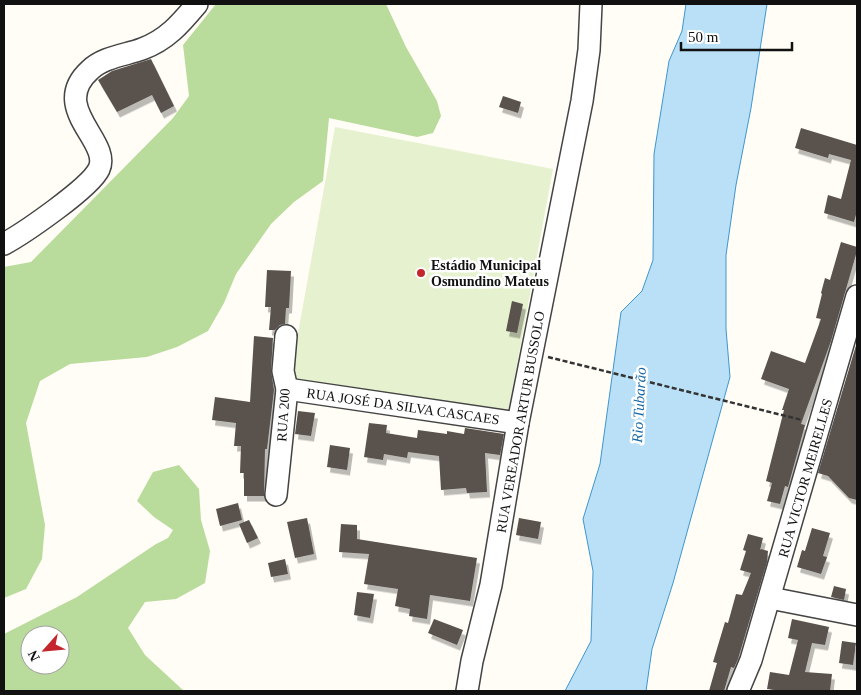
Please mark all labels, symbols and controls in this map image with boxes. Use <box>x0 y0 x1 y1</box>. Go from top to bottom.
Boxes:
scale bar <box>681 20 792 52</box>
text: 50 m <box>688 29 719 45</box>
place label: Estádio Municipal Osmundino Mateus <box>431 258 549 289</box>
marker: Estádio Municipal Osmundino Mateus <box>415 267 427 279</box>
street label: RUA VEREADOR ARTUR BUSSOLO <box>494 310 547 534</box>
water label: Rio Tubarão <box>629 366 649 444</box>
street label: RUA JOSÉ DA SILVA CASCAES <box>306 385 500 427</box>
street label: RUA 200 <box>274 388 293 442</box>
street label: RUA VICTOR MEIRELLES <box>776 397 835 559</box>
north arrow <box>20 625 70 675</box>
text: N <box>25 648 43 664</box>

